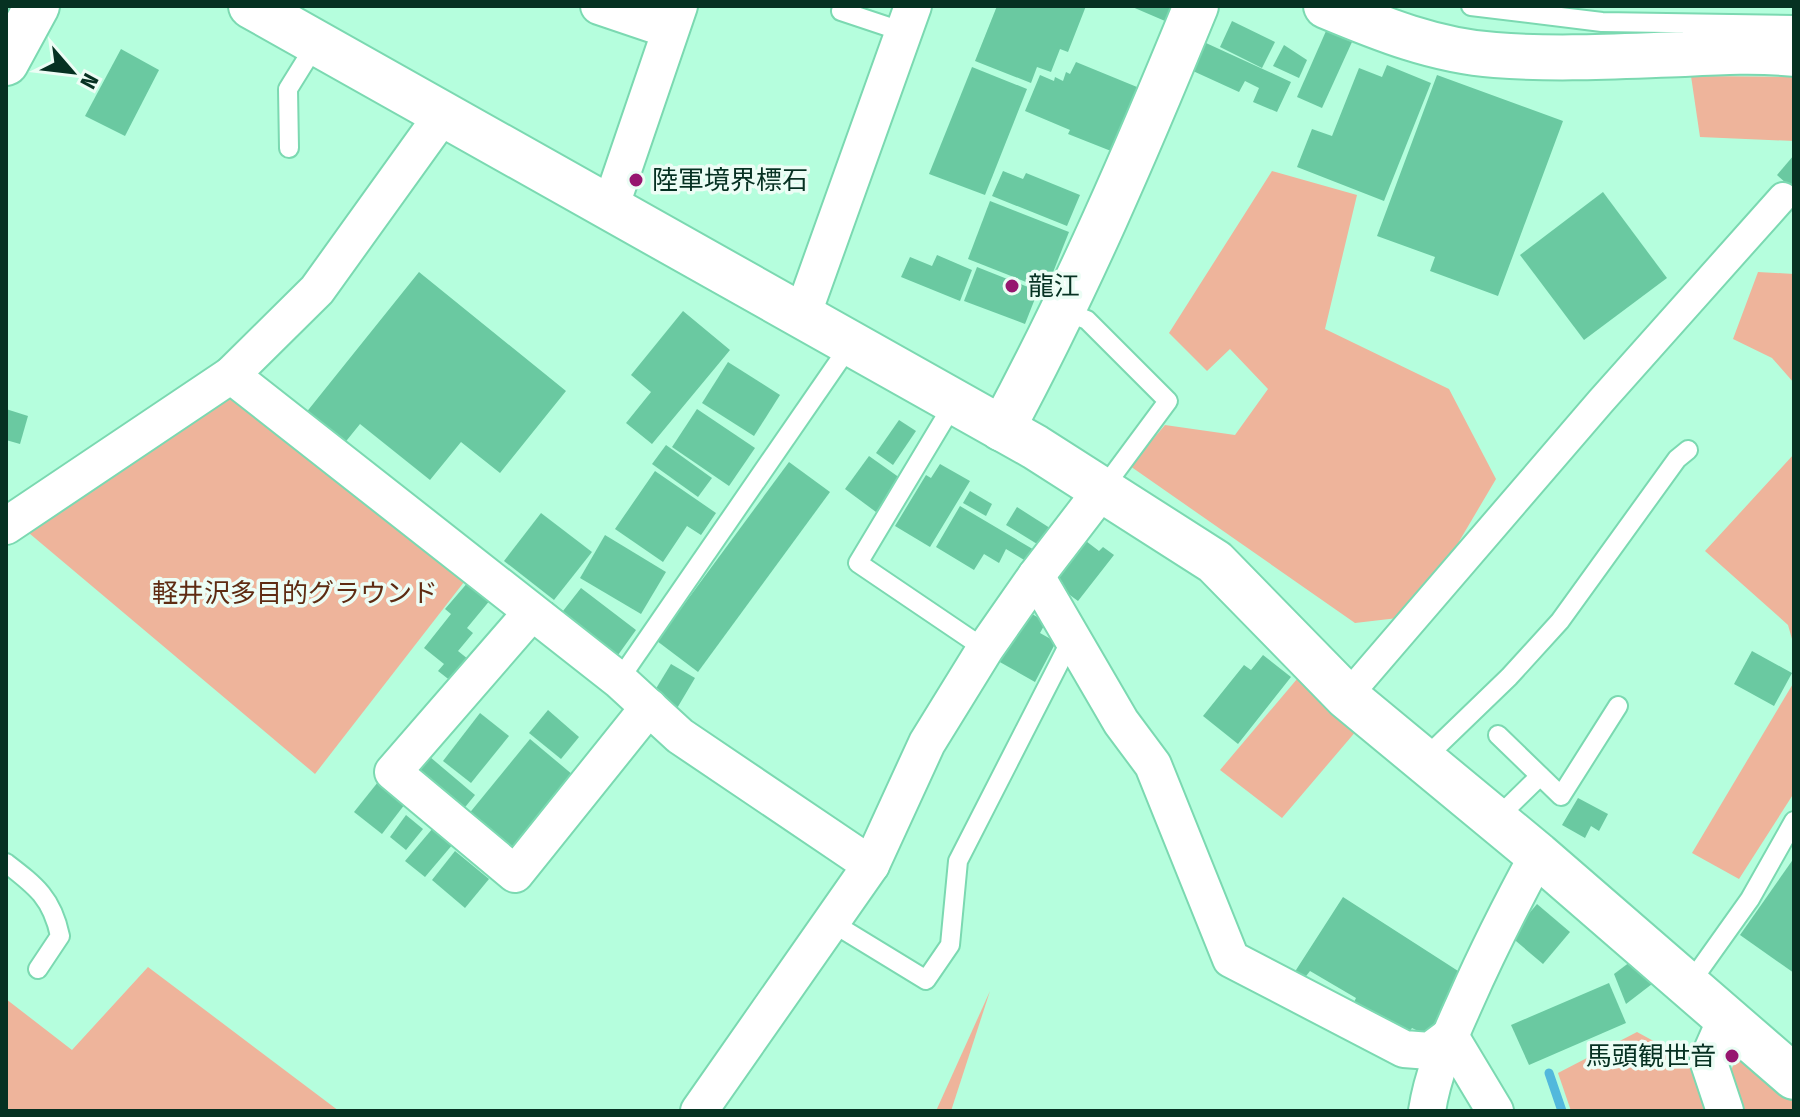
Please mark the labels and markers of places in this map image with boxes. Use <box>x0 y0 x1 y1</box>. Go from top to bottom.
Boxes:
place label: 陸軍境界標石 <box>652 165 808 196</box>
marker: 陸軍境界標石 <box>627 171 645 189</box>
place label: 龍江 <box>1028 271 1080 302</box>
marker: 龍江 <box>1003 277 1021 295</box>
place label: 馬頭観世音 <box>1586 1041 1716 1072</box>
marker: 馬頭観世音 <box>1723 1047 1741 1065</box>

